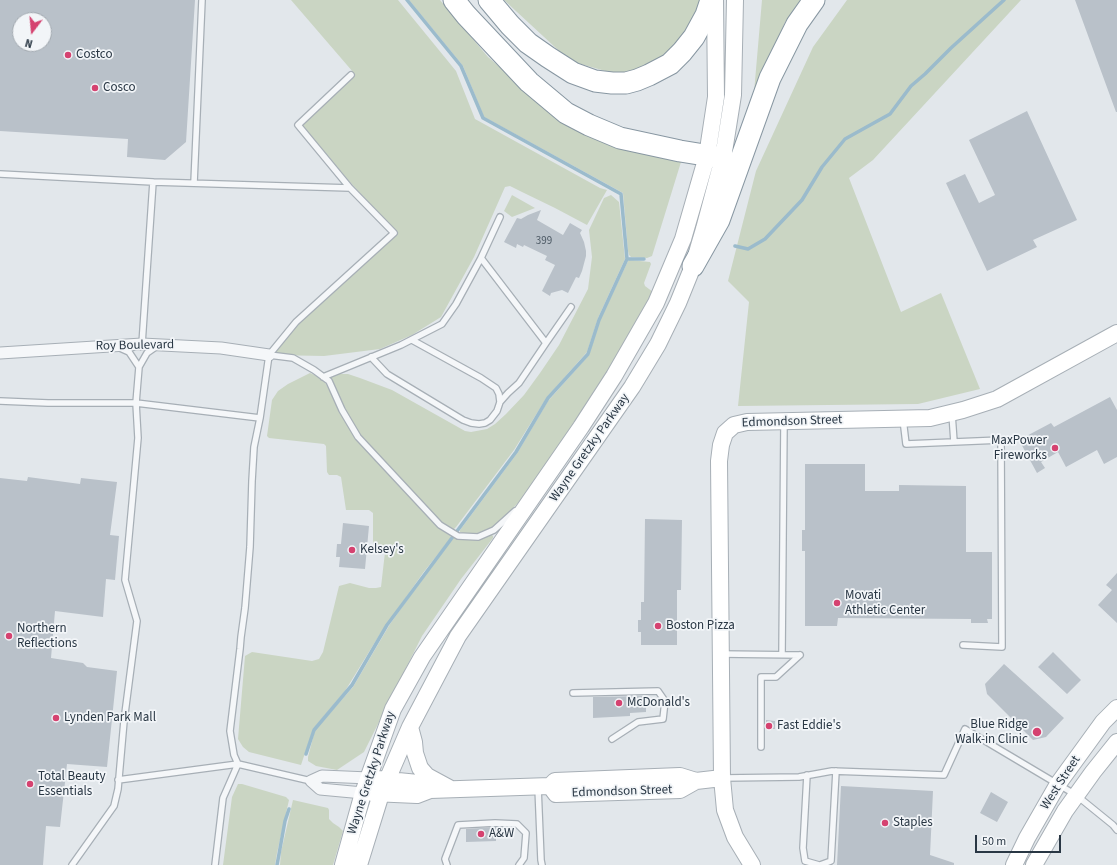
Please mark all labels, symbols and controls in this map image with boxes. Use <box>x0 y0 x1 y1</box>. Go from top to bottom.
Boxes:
north arrow <box>12 12 52 52</box>
text: N <box>23 35 34 51</box>
place label: Costco <box>76 47 113 63</box>
marker: Costco <box>63 50 73 60</box>
place label: Cosco <box>103 80 136 96</box>
marker: Cosco <box>90 83 100 93</box>
house number: 399 <box>536 235 552 249</box>
street label: Roy Boulevard <box>96 338 174 354</box>
street label: Wayne Gretzky Parkway <box>547 391 633 505</box>
street label: Edmondson Street <box>741 412 843 432</box>
place label: MaxPower Fireworks <box>991 433 1047 464</box>
marker: MaxPower Fireworks <box>1050 443 1060 453</box>
place label: Kelsey's <box>360 542 404 558</box>
marker: Kelsey's <box>347 545 357 555</box>
place label: Movati Athletic Center <box>845 588 925 619</box>
marker: Movati Athletic Center <box>832 598 842 608</box>
place label: Boston Pizza <box>666 618 735 634</box>
place label: Northern Reflections <box>17 621 77 652</box>
marker: Boston Pizza <box>653 621 663 631</box>
marker: Northern Reflections <box>4 631 14 641</box>
place label: McDonald's <box>627 695 690 711</box>
marker: McDonald's <box>614 698 624 708</box>
street label: Wayne Gretzky Parkway <box>345 709 399 837</box>
place label: Lynden Park Mall <box>64 710 156 726</box>
marker: Lynden Park Mall <box>51 713 61 723</box>
place label: Blue Ridge Walk-in Clinic <box>955 717 1028 748</box>
place label: Fast Eddie's <box>777 718 841 734</box>
marker: Fast Eddie's <box>764 721 774 731</box>
marker: Blue Ridge Walk-in Clinic <box>1031 726 1043 738</box>
street label: West Street <box>1038 753 1084 813</box>
place label: Total Beauty Essentials <box>38 769 106 800</box>
marker: Total Beauty Essentials <box>25 779 35 789</box>
street label: Edmondson Street <box>571 782 673 802</box>
place label: Staples <box>893 815 933 831</box>
marker: Staples <box>880 818 890 828</box>
place label: A&W <box>489 826 514 842</box>
scale bar <box>977 827 1063 853</box>
marker: A&W <box>476 829 486 839</box>
text: 50 m <box>982 833 1006 850</box>

